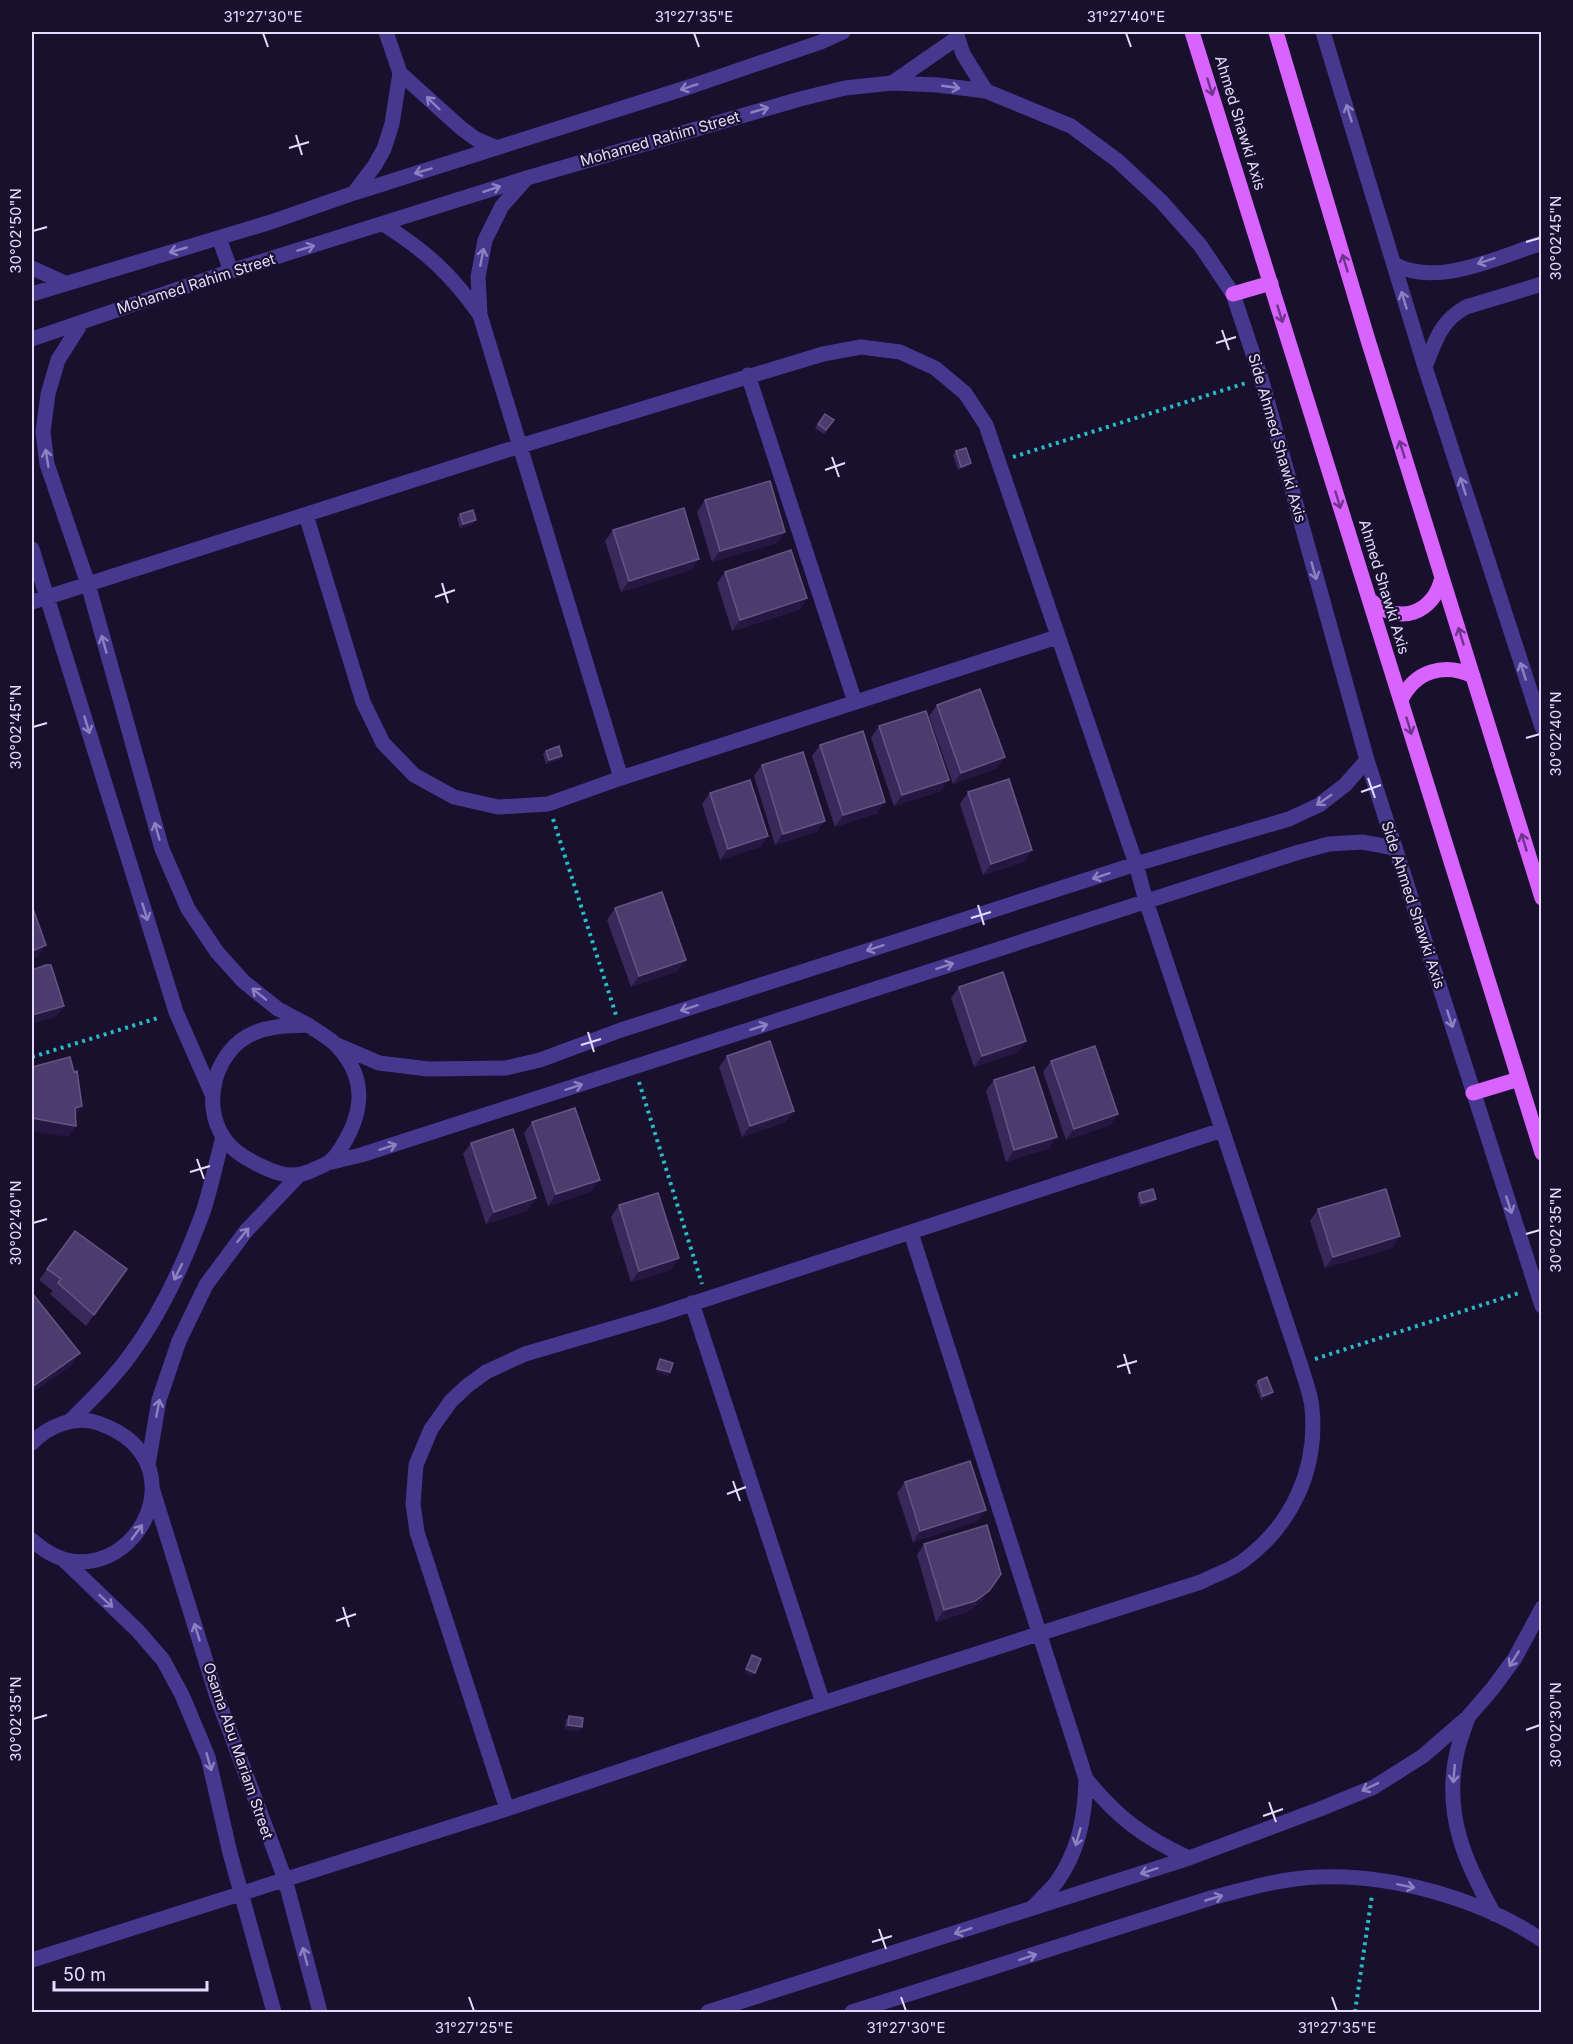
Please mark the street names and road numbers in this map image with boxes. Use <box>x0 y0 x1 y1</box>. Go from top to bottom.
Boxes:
street label: Ahmed Shawki Axis <box>1211 53 1270 193</box>
street label: Mohamed Rahim Street <box>578 107 742 170</box>
street label: Mohamed Rahim Street <box>114 249 277 318</box>
street label: Side Ahmed Shawki Axis <box>1244 351 1311 525</box>
street label: Ahmed Shawki Axis <box>1355 517 1414 657</box>
street label: Side Ahmed Shawki Axis <box>1377 819 1450 991</box>
street label: Osama Abu Mariam Street <box>199 1660 278 1842</box>

